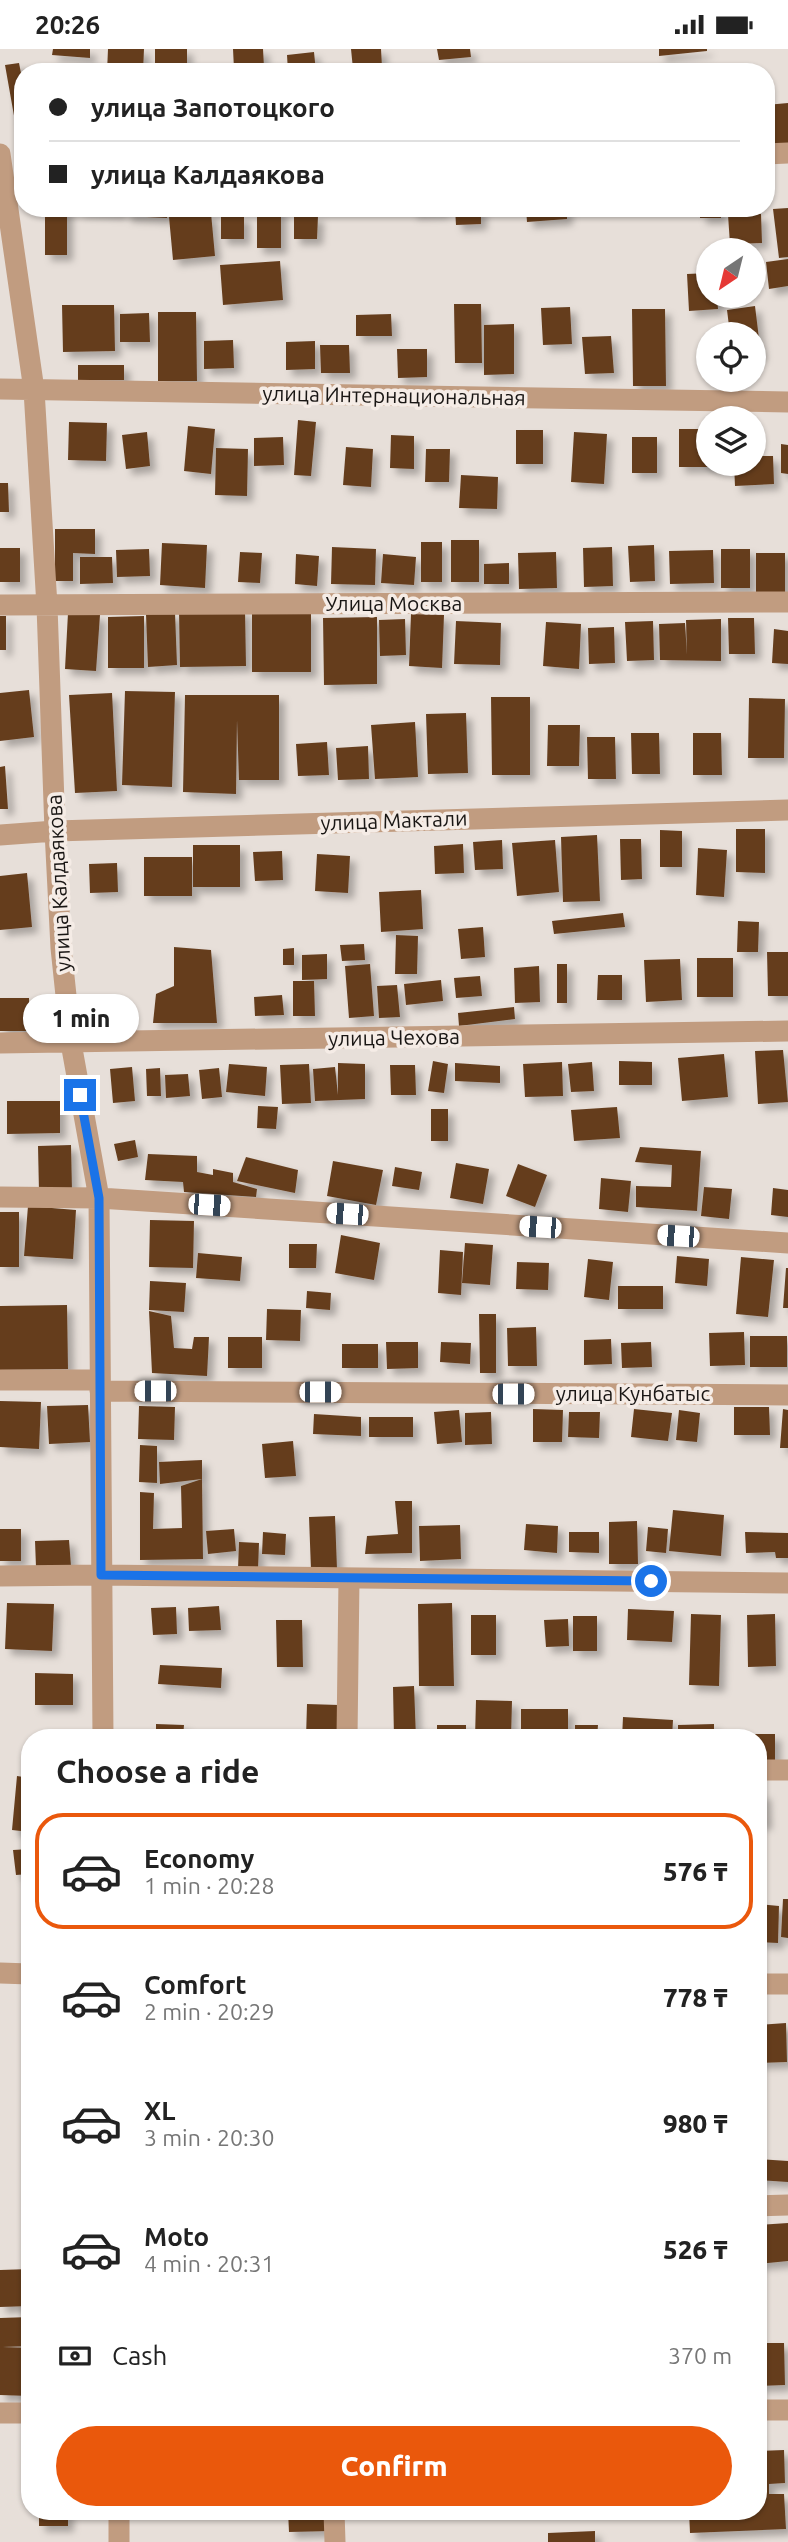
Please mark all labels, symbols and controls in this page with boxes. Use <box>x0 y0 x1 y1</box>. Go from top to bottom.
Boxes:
text: 20:26 <box>35 10 100 39</box>
text: улица Запотоцкого <box>91 93 335 122</box>
text: улица Калдаякова <box>91 160 325 189</box>
north arrow <box>696 238 766 308</box>
map controls <box>696 238 766 476</box>
button: locate <box>696 322 766 392</box>
street label: улица Интернациональная <box>262 381 526 409</box>
button: layers <box>696 406 766 476</box>
street label: Улица Москва <box>326 591 462 615</box>
street label: улица Калдаякова <box>41 794 75 972</box>
street label: улица Мактали <box>320 805 468 835</box>
callout: 1 min <box>22 993 138 1042</box>
text: 1 min <box>52 1006 110 1031</box>
street label: улица Чехова <box>328 1024 460 1050</box>
route end <box>64 1079 96 1111</box>
car <box>188 1193 231 1217</box>
car <box>326 1202 369 1226</box>
car <box>519 1215 562 1239</box>
car <box>657 1224 700 1248</box>
car <box>135 1381 177 1402</box>
street label: улица Кунбатыс <box>556 1381 710 1405</box>
car <box>300 1382 342 1403</box>
car <box>493 1384 535 1405</box>
route start <box>635 1565 667 1597</box>
text: Choose a ride <box>56 1753 259 1789</box>
icon: car <box>60 1840 123 1903</box>
text: Economy <box>144 1844 254 1873</box>
text: 576 ₸ <box>663 1857 728 1886</box>
text: 1 min · 20:28 <box>144 1873 275 1898</box>
icon: car <box>60 1966 123 2029</box>
text: Comfort <box>144 1970 247 1999</box>
text: 778 ₸ <box>663 1983 728 2012</box>
text: 2 min · 20:29 <box>144 1999 275 2024</box>
icon: car <box>60 2092 123 2155</box>
text: XL <box>144 2096 175 2125</box>
text: 980 ₸ <box>663 2109 728 2138</box>
text: 3 min · 20:30 <box>144 2125 275 2150</box>
icon: car <box>60 2218 123 2281</box>
text: Moto <box>144 2222 209 2251</box>
text: 526 ₸ <box>663 2235 728 2264</box>
text: 4 min · 20:31 <box>144 2251 275 2276</box>
icon: cash <box>56 2337 94 2375</box>
text: Cash <box>112 2341 167 2370</box>
text: 370 m <box>668 2343 732 2368</box>
button: Confirm <box>56 2426 732 2506</box>

